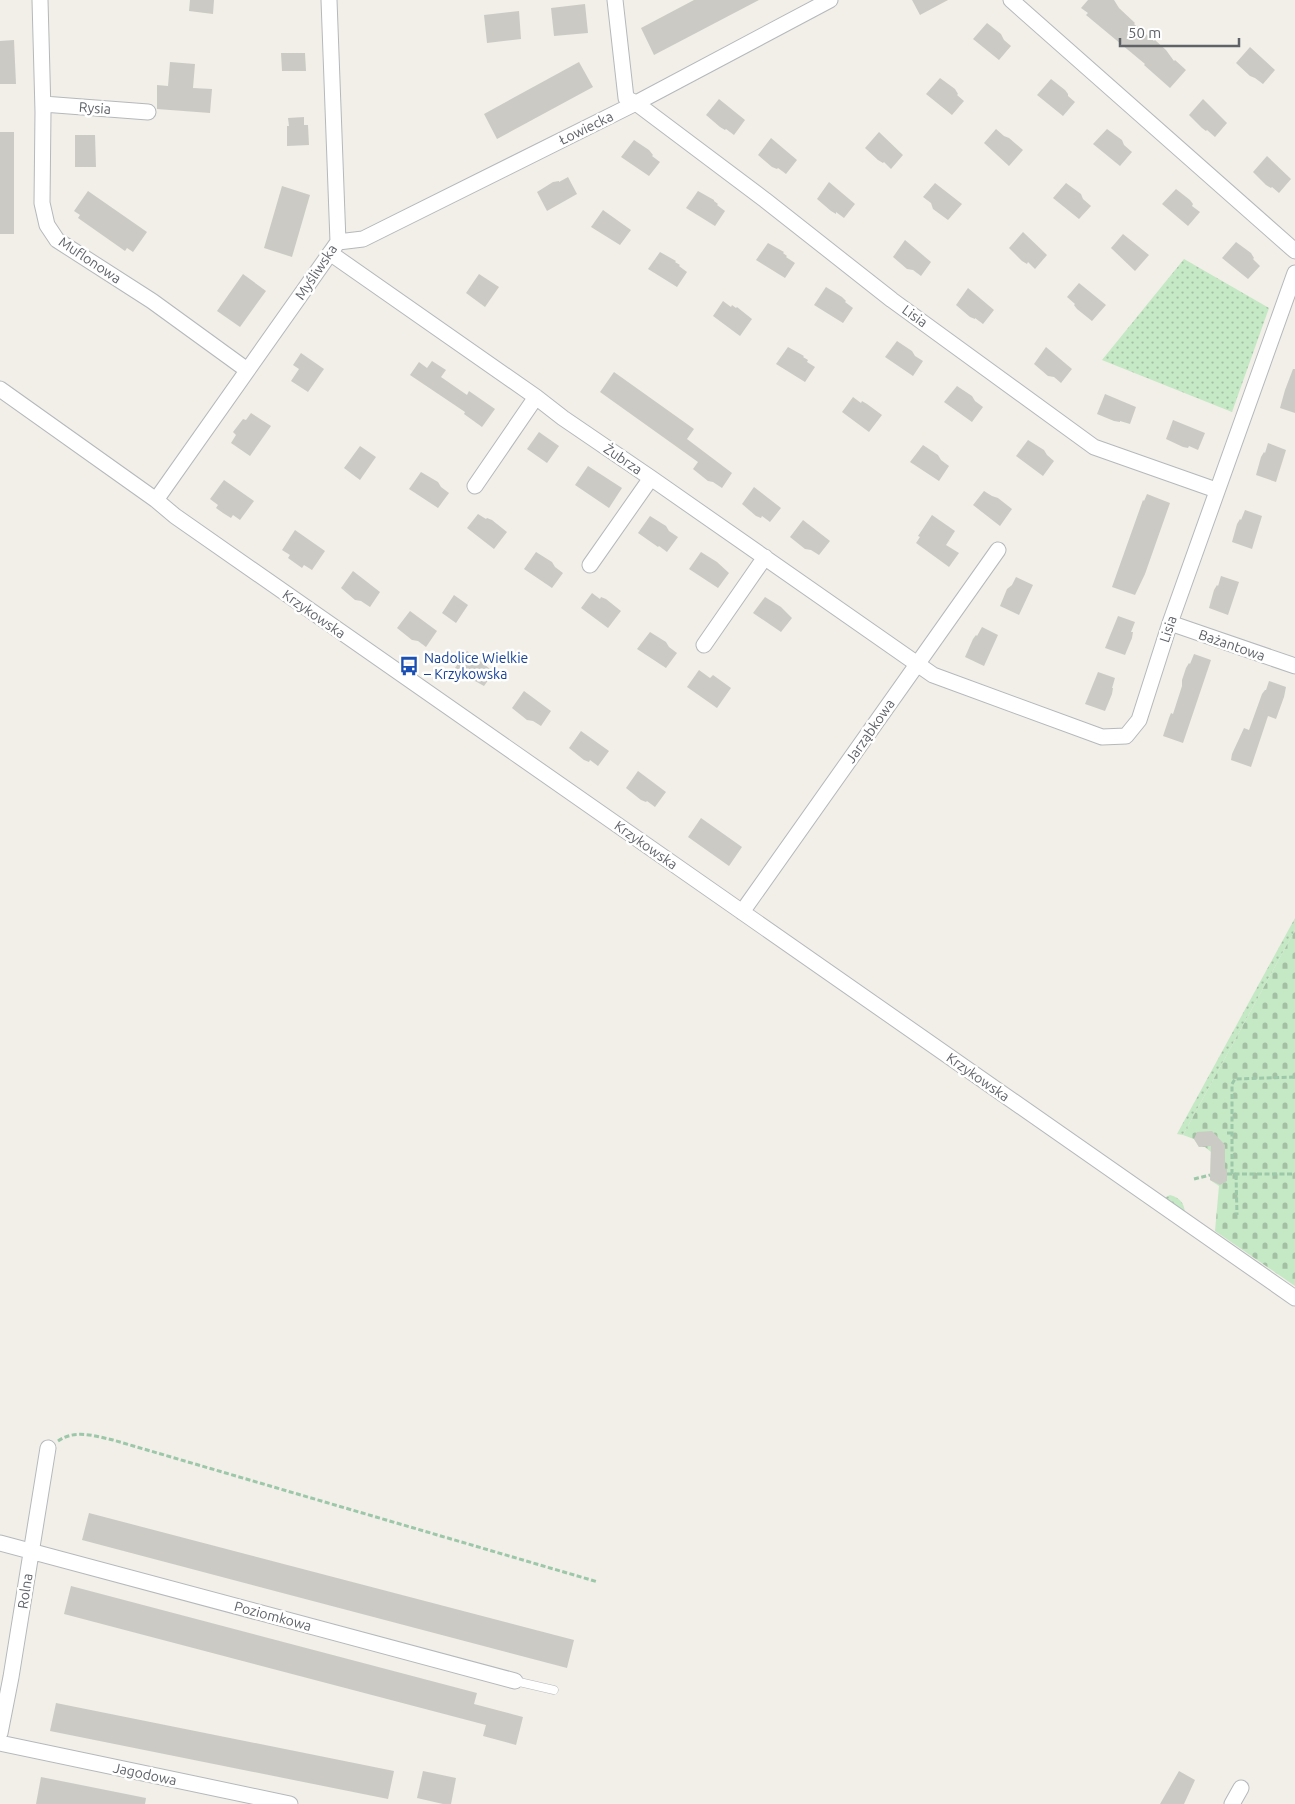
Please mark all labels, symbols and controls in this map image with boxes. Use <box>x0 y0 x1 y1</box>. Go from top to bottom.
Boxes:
scale bar <box>1120 15 1239 47</box>
text: 50 m <box>1128 24 1161 41</box>
street label: Rysia <box>78 99 112 117</box>
street label: Łowiecka <box>556 108 616 148</box>
street label: Muflonowa <box>56 233 124 287</box>
street label: Myśliwska <box>292 241 340 303</box>
street label: Lisia <box>899 302 931 330</box>
street label: Żubrza <box>601 440 645 478</box>
street label: Krzykowska <box>279 586 349 642</box>
street label: Lisia <box>1156 614 1180 644</box>
street label: Bażantowa <box>1197 626 1267 664</box>
place label: Nadolice Wielkie – Krzykowska <box>423 650 528 682</box>
bus stop icon: Nadolice Wielkie – Krzykowska <box>398 655 420 677</box>
street label: Jarząbkowa <box>842 696 898 766</box>
street label: Krzykowska <box>611 817 681 873</box>
street label: Krzykowska <box>943 1049 1013 1105</box>
street label: Rolna <box>14 1572 36 1610</box>
street label: Poziomkowa <box>233 1598 313 1634</box>
street label: Jagodowa <box>112 1759 178 1789</box>

